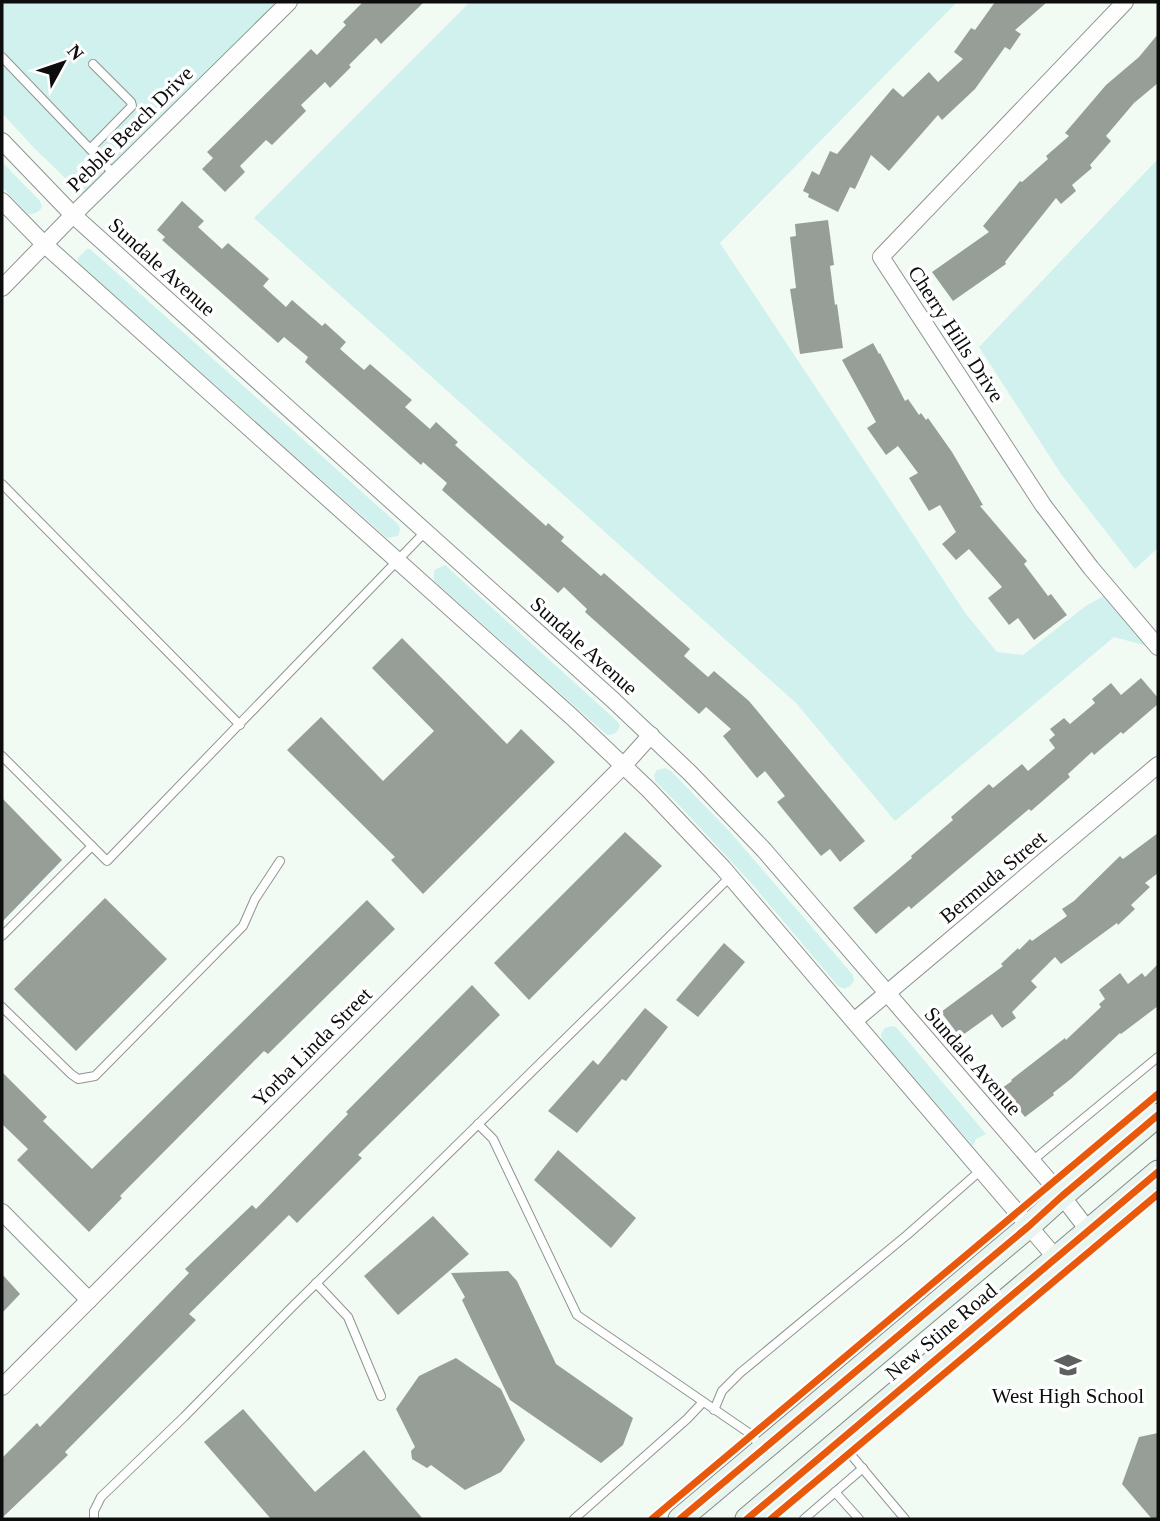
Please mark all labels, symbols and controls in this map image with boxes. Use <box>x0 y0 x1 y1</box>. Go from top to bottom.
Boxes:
north arrow <box>28 28 98 98</box>
text: N <box>63 40 88 65</box>
street label: Pebble Beach Drive <box>62 61 198 197</box>
street label: Sundale Avenue <box>104 213 220 321</box>
street label: Cherry Hills Drive <box>903 261 1009 407</box>
street label: Sundale Avenue <box>526 592 642 700</box>
street label: Bermuda Street <box>935 826 1051 928</box>
street label: Yorba Linda Street <box>247 982 377 1112</box>
street label: Sundale Avenue <box>919 1002 1027 1120</box>
street label: New Stine Road <box>881 1278 1002 1385</box>
school or university icon: West High School <box>1053 1350 1083 1380</box>
place label: West High School <box>992 1384 1144 1408</box>

